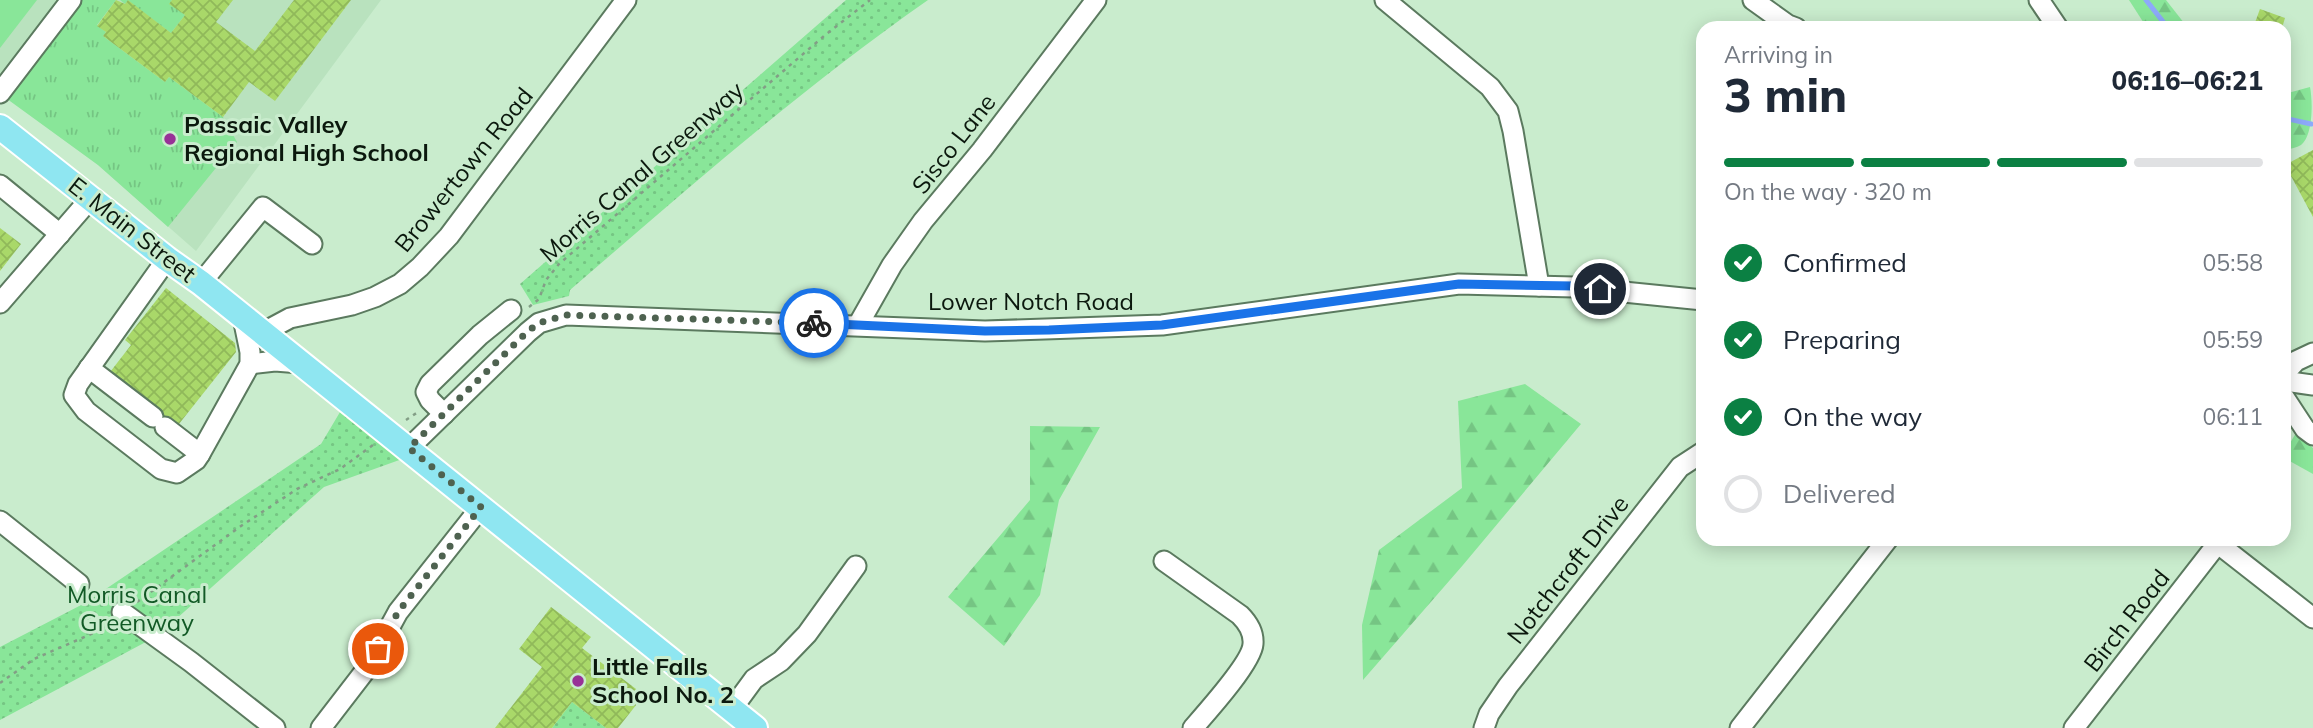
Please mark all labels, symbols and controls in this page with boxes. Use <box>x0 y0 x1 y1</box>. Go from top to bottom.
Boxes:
text: Arriving in <box>1724 40 1833 69</box>
text: 06:16–06:21 <box>2112 64 2263 97</box>
text: 3 min <box>1724 66 1847 124</box>
street label: Morris Canal Greenway <box>533 74 750 268</box>
street label: Browertown Road <box>388 81 539 258</box>
street label: Sisco Lane <box>905 87 1002 199</box>
place label: Passaic Valley Regional High School <box>184 109 429 167</box>
marker: Passaic Valley Regional High School <box>162 131 178 147</box>
street label: E. Main Street <box>63 170 202 288</box>
text: On the way · 320 m <box>1724 177 1932 206</box>
icon: check <box>1724 244 1762 282</box>
text: Confirmed <box>1783 246 1907 279</box>
text: 05:58 <box>2203 248 2263 277</box>
pin <box>1570 259 1630 319</box>
icon: home <box>1581 270 1619 308</box>
street label: Lower Notch Road <box>928 286 1134 316</box>
courier <box>779 288 849 358</box>
icon: bike <box>795 304 833 342</box>
icon: check <box>1724 321 1762 359</box>
text: Preparing <box>1783 323 1901 356</box>
text: 05:59 <box>2203 325 2263 354</box>
icon: check <box>1724 398 1762 436</box>
text: On the way <box>1783 400 1922 433</box>
text: 06:11 <box>2203 402 2263 431</box>
text: Delivered <box>1783 477 1896 510</box>
street label: Notchcroft Drive <box>1500 489 1634 650</box>
street label: Birch Road <box>2077 563 2175 678</box>
park label: Morris Canal Greenway <box>67 579 207 637</box>
pin <box>348 619 408 679</box>
icon: bag <box>359 630 397 668</box>
place label: Little Falls School No. 2 <box>592 651 734 709</box>
marker: Little Falls School No. 2 <box>570 673 586 689</box>

